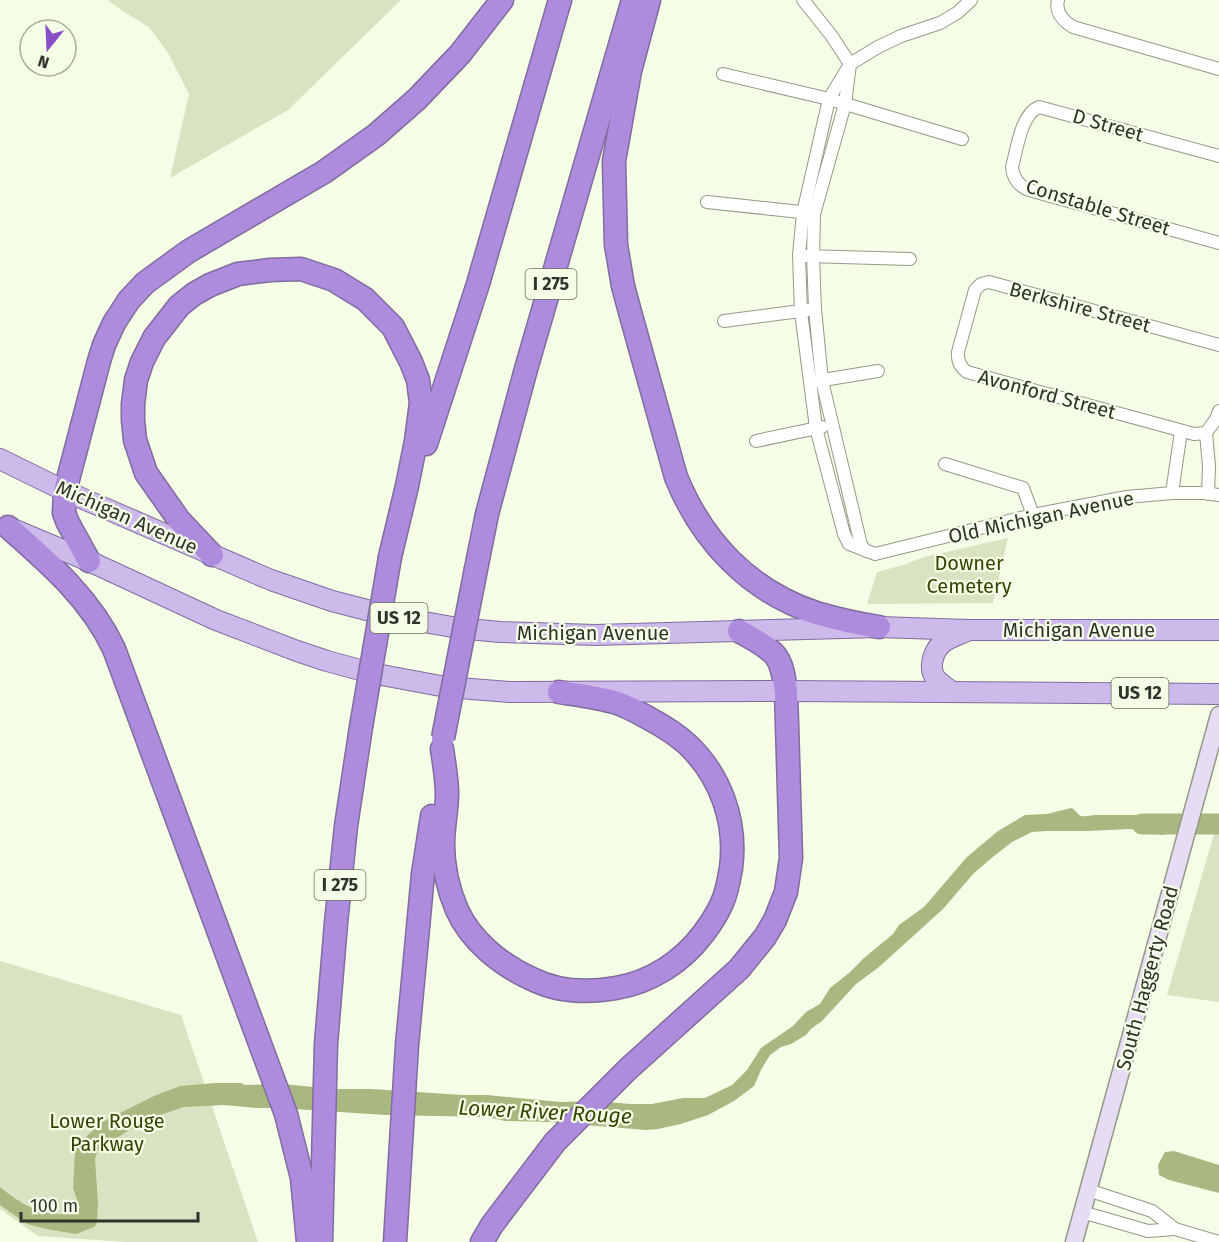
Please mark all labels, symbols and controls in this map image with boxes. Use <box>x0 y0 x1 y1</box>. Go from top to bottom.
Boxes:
north arrow <box>18 18 78 78</box>
text: N <box>36 51 51 72</box>
street label: D Street <box>1070 103 1147 147</box>
street label: Constable Street <box>1023 174 1174 241</box>
road number: I 275 <box>526 269 576 299</box>
street label: Berkshire Street <box>1007 277 1154 338</box>
street label: Avonford Street <box>976 364 1119 424</box>
street label: Michigan Avenue <box>52 475 202 559</box>
street label: Old Michigan Avenue <box>946 486 1136 548</box>
park label: Downer Cemetery <box>926 551 1012 598</box>
road number: US 12 <box>370 603 428 633</box>
street label: Michigan Avenue <box>1003 618 1155 642</box>
street label: Michigan Avenue <box>517 621 669 645</box>
road number: US 12 <box>1112 678 1168 708</box>
road number: I 275 <box>314 870 366 900</box>
street label: South Haggerty Road <box>1111 883 1183 1073</box>
water label: Lower River Rouge <box>458 1094 632 1130</box>
park label: Lower Rouge Parkway <box>49 1109 165 1156</box>
scale bar <box>21 1185 198 1223</box>
text: 100 m <box>30 1195 78 1217</box>

